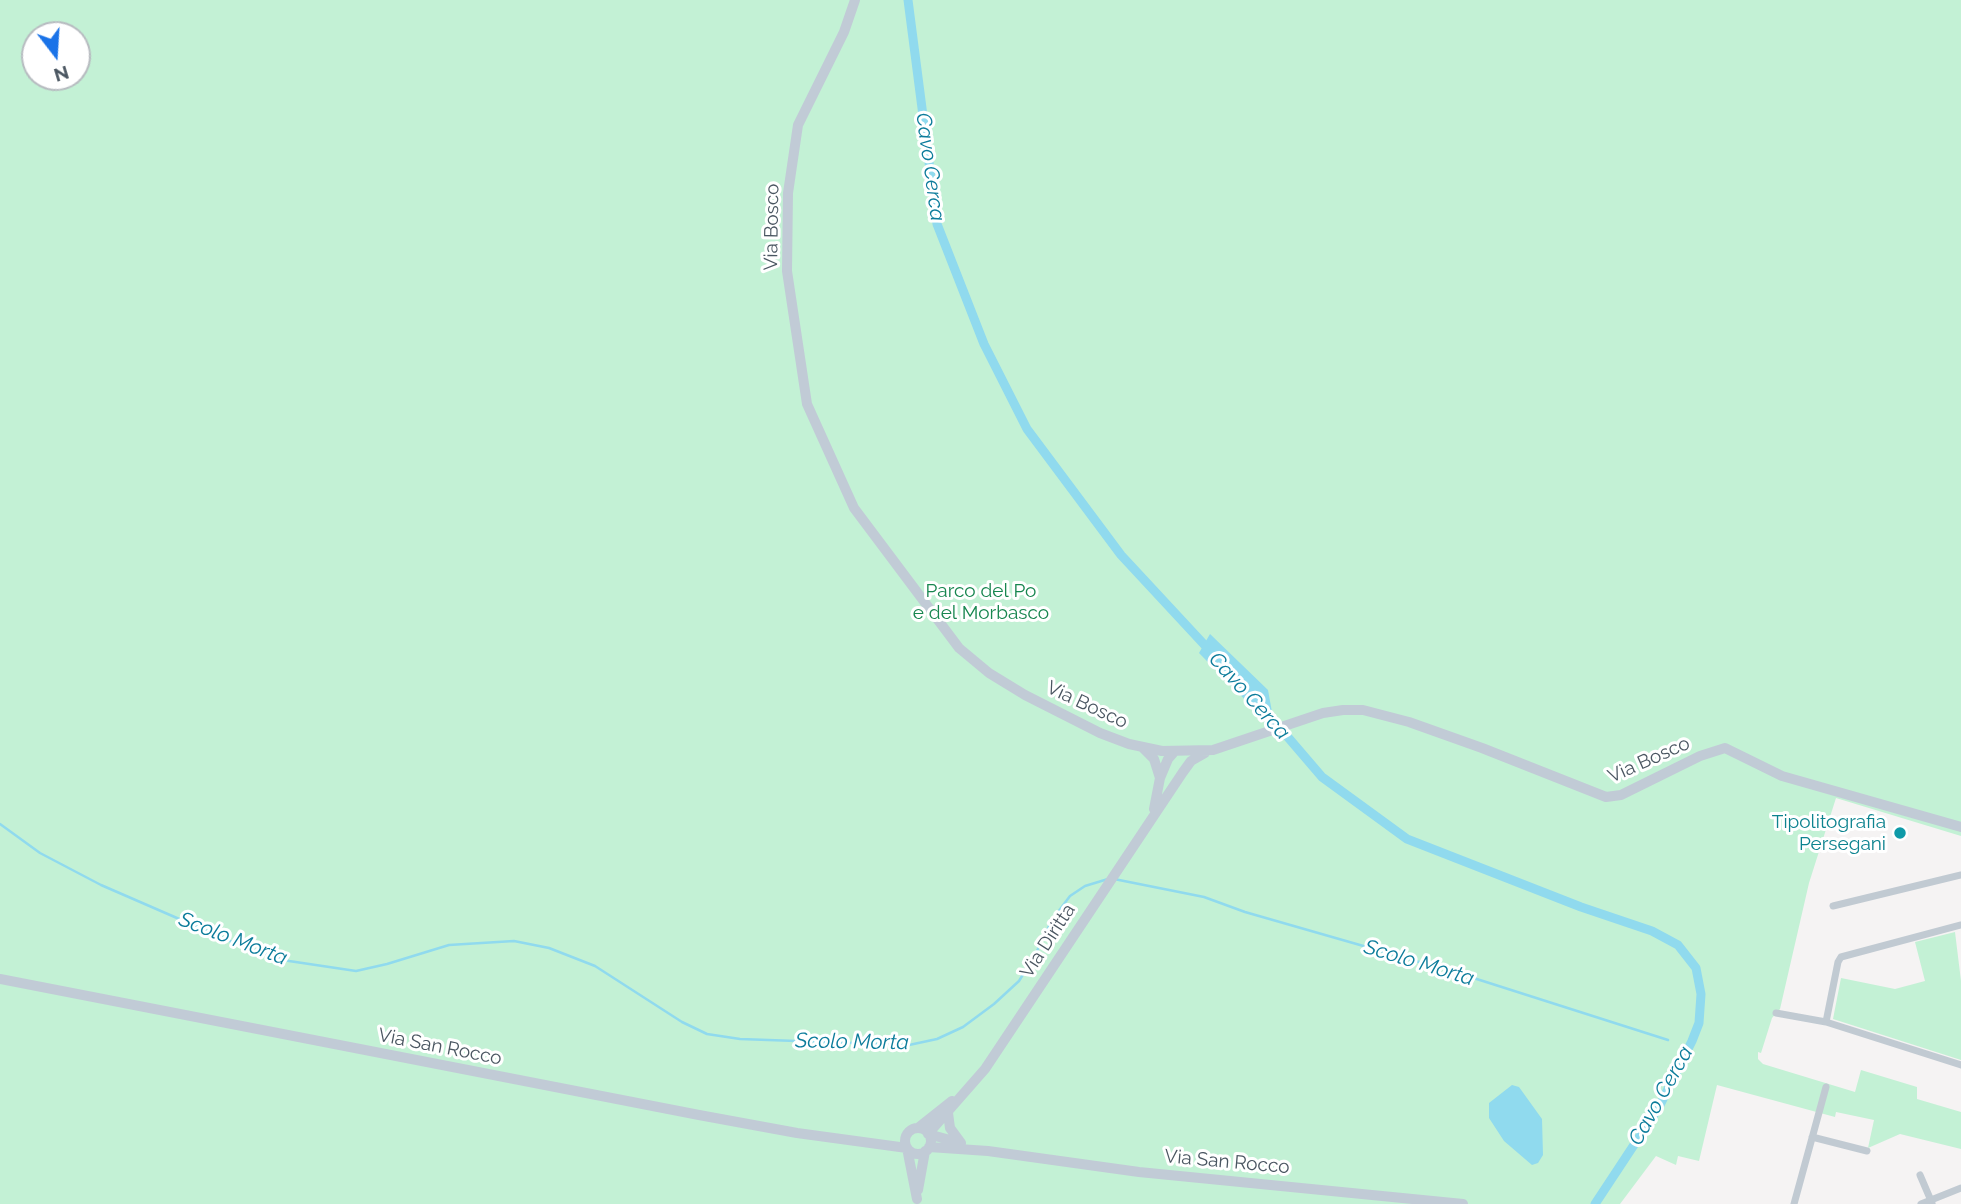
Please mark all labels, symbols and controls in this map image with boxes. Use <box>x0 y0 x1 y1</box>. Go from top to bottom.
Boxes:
north arrow <box>21 21 91 91</box>
text: N <box>51 62 72 87</box>
water label: Cavo Cerca <box>910 111 950 223</box>
street label: Via Bosco <box>760 183 784 271</box>
park label: Parco del Po e del Morbasco <box>913 580 1049 624</box>
water label: Cavo Cerca <box>1203 647 1295 745</box>
street label: Via Bosco <box>1043 676 1131 734</box>
street label: Via Bosco <box>1605 732 1693 788</box>
place label: Tipolitografia Persegani <box>1772 811 1886 855</box>
marker: Tipolitografia Persegani <box>1892 825 1908 841</box>
street label: Via Diritta <box>1016 900 1080 982</box>
water label: Scolo Morta <box>175 907 291 971</box>
water label: Scolo Morta <box>1361 934 1477 992</box>
street label: Via San Rocco <box>376 1024 504 1070</box>
water label: Scolo Morta <box>795 1028 909 1056</box>
water label: Cavo Cerca <box>1624 1042 1698 1150</box>
street label: Via San Rocco <box>1164 1145 1290 1179</box>

